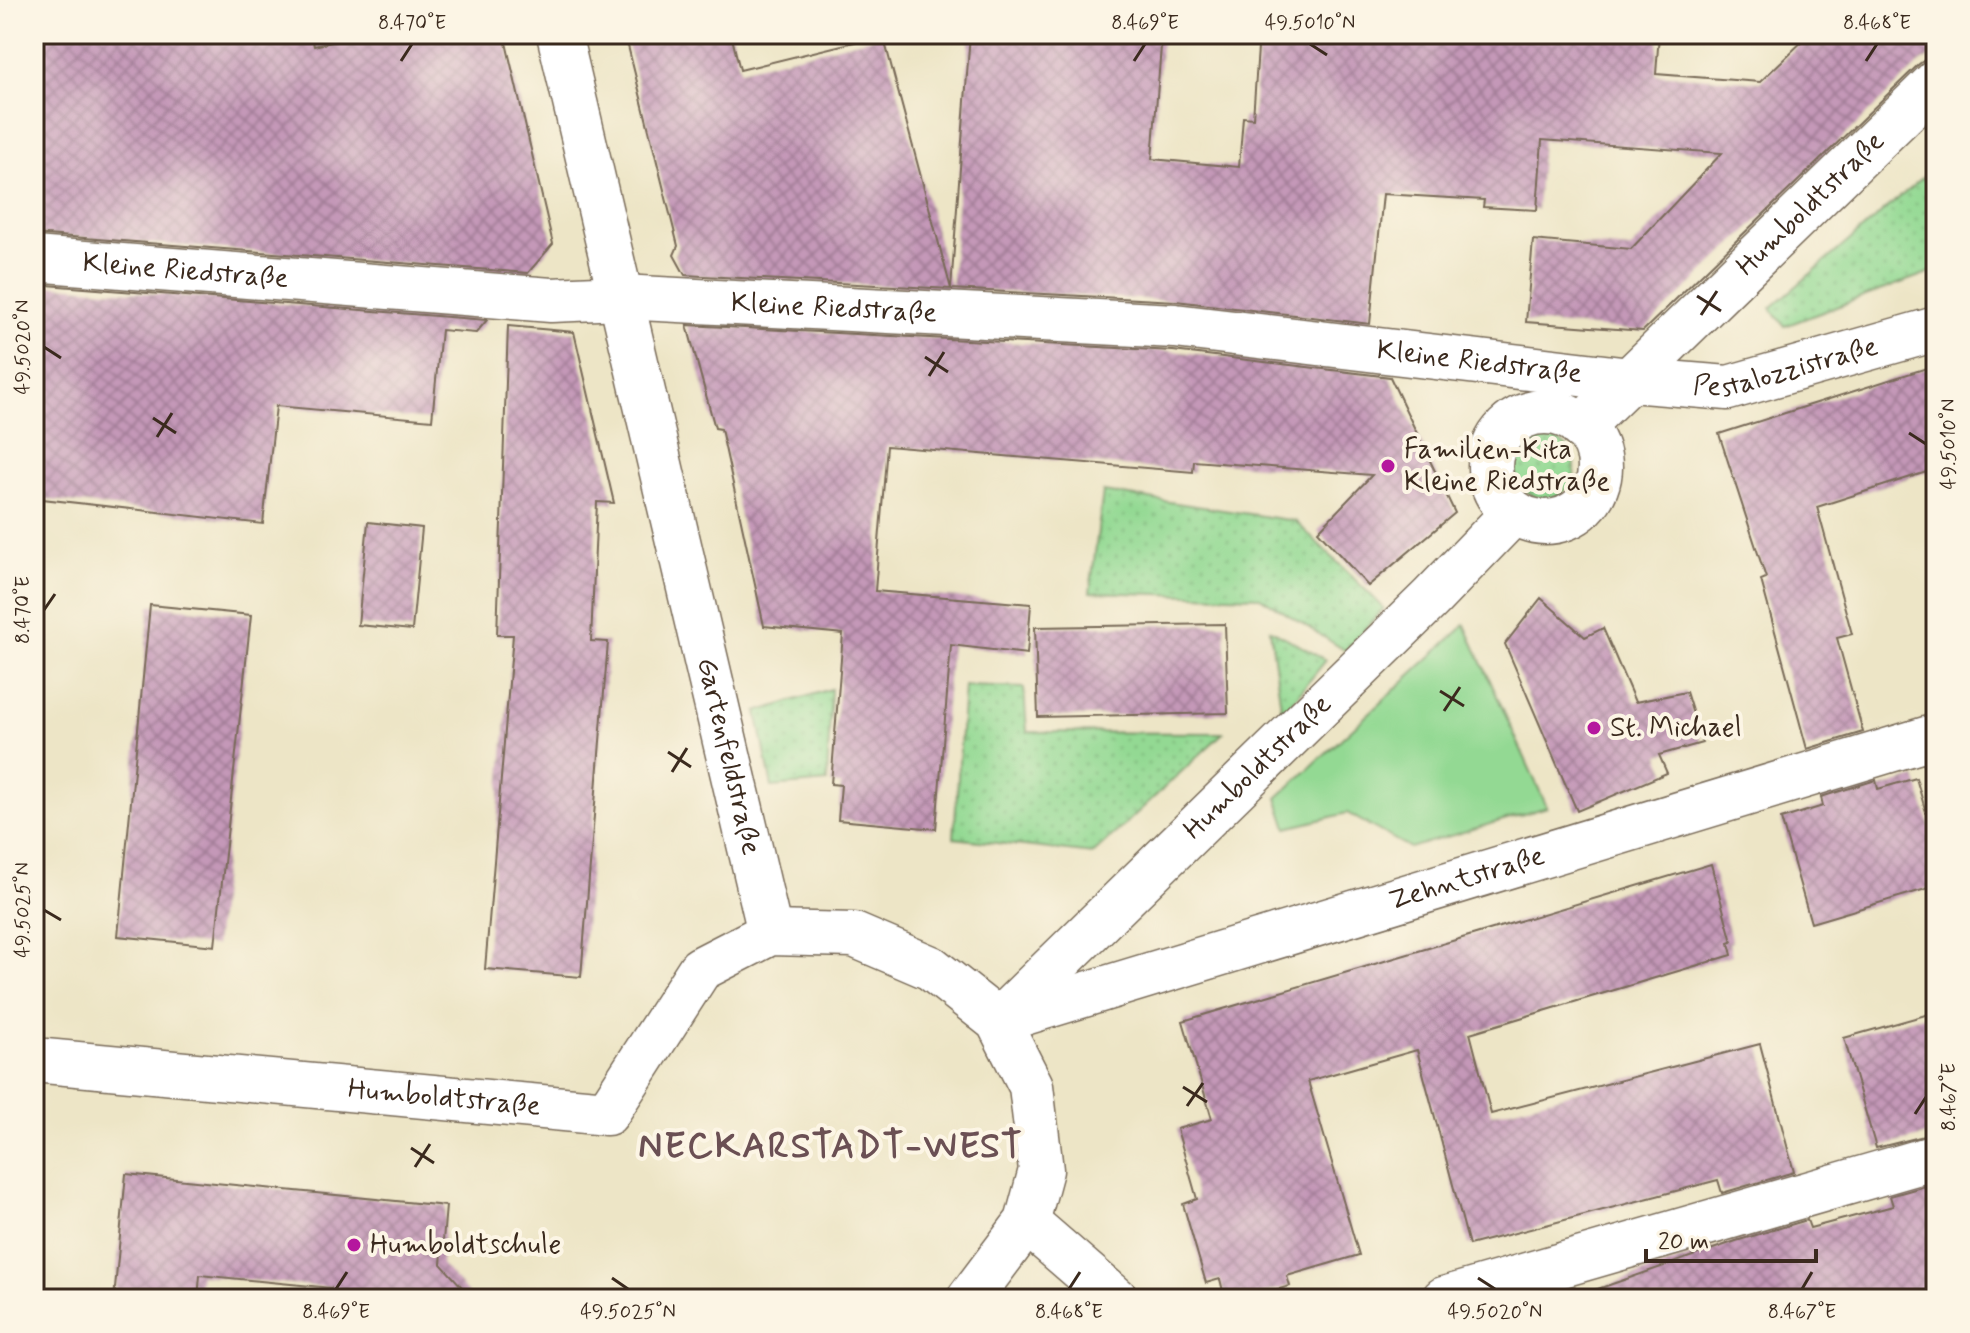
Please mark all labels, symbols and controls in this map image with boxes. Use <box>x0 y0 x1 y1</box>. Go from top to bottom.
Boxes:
text: 8.470°E <box>378 10 446 37</box>
text: 8.469°E <box>1111 10 1179 37</box>
text: 49.5010°N <box>1265 10 1355 37</box>
text: 8.468°E <box>1843 10 1911 37</box>
street label: Humboldtstraße <box>1728 123 1893 285</box>
street label: Kleine Riedstraße <box>81 244 290 298</box>
street label: Kleine Riedstraße <box>730 284 938 332</box>
text: 49.5020°N <box>10 300 37 394</box>
street label: Pestalozzistraße <box>1692 328 1882 408</box>
street label: Kleine Riedstraße <box>1375 332 1584 393</box>
text: 49.5010°N <box>1936 399 1963 489</box>
place label: Familien-Kita Kleine Riedstraße <box>1404 432 1610 501</box>
marker: Familien-Kita Kleine Riedstraße <box>1379 457 1397 475</box>
text: 8.470°E <box>10 576 37 644</box>
street label: Gartenfeldstraße <box>688 654 770 859</box>
street label: Humboldtstraße <box>1176 686 1340 848</box>
place label: St. Michael <box>1610 710 1742 747</box>
marker: St. Michael <box>1585 719 1603 737</box>
street label: Zehntstraße <box>1385 837 1549 920</box>
text: 49.5025°N <box>10 862 37 958</box>
text: 8.467°E <box>1936 1063 1963 1131</box>
street label: Humboldtstraße <box>346 1071 542 1125</box>
district label: NECKARSTADT-WEST <box>638 1124 1024 1171</box>
scale bar <box>1646 1213 1816 1263</box>
place label: Humboldtschule <box>370 1227 561 1264</box>
text: 20 m <box>1658 1227 1709 1258</box>
marker: Humboldtschule <box>345 1236 363 1254</box>
text: 8.469°E <box>302 1299 370 1326</box>
text: 49.5025°N <box>580 1299 676 1326</box>
text: 8.468°E <box>1035 1299 1103 1326</box>
text: 49.5020°N <box>1448 1299 1542 1326</box>
text: 8.467°E <box>1768 1299 1836 1326</box>

